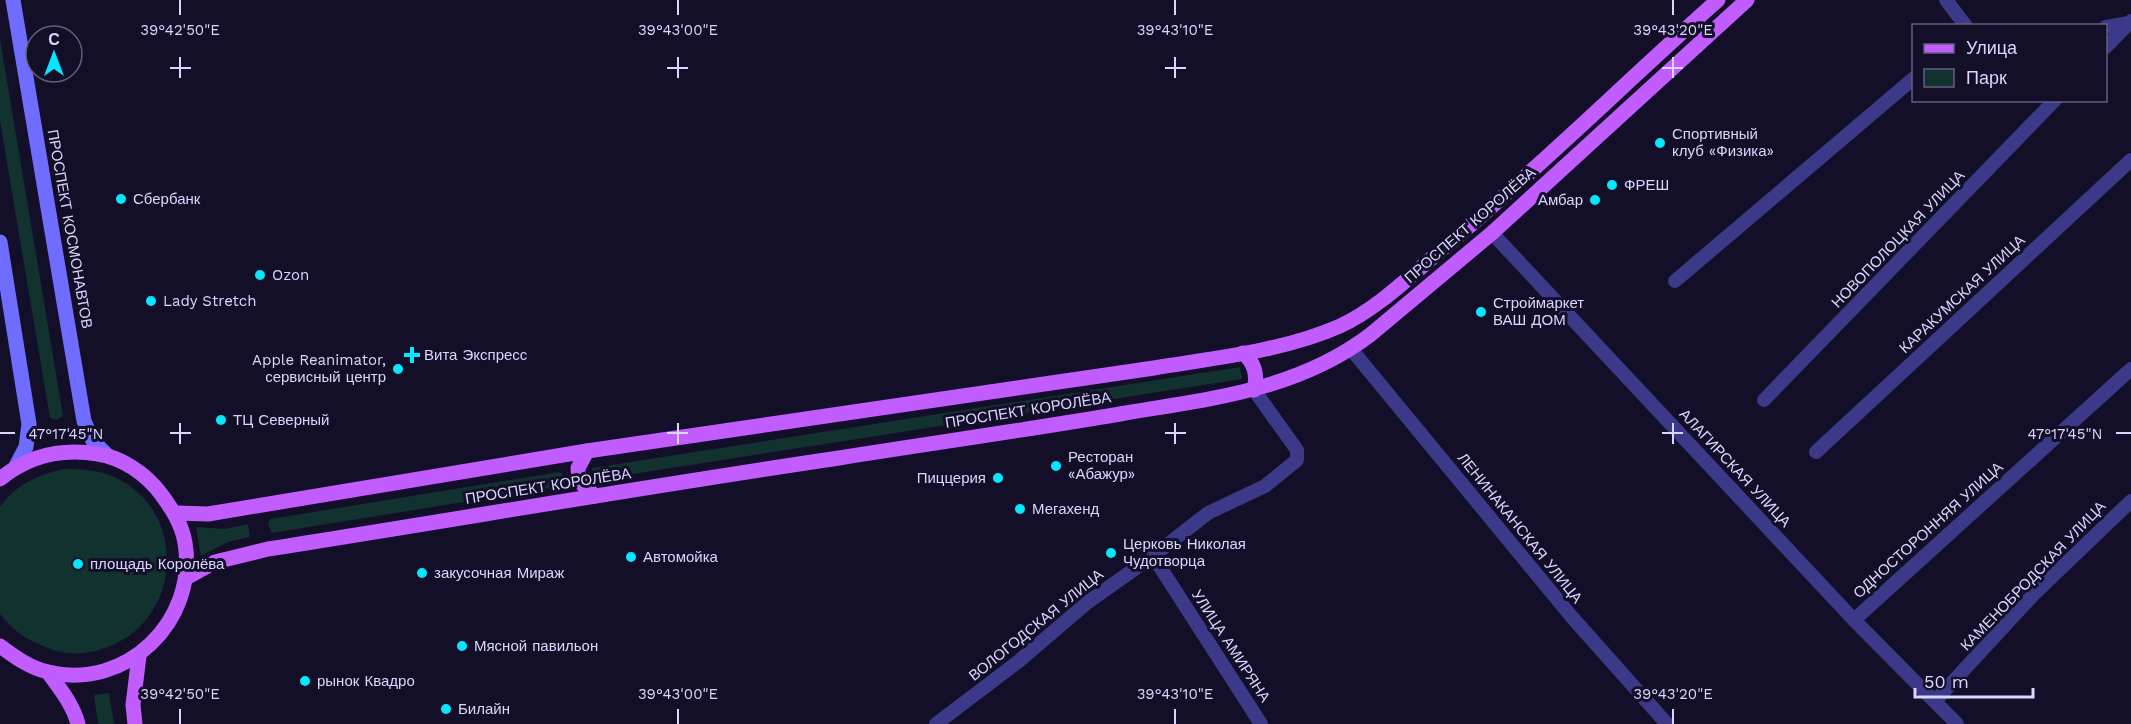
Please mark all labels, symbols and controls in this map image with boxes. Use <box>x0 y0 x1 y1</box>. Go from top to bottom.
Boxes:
text: 39°42'50"E <box>140 21 220 39</box>
text: 39°43'00"E <box>638 21 718 39</box>
text: 39°43'10"E <box>1137 21 1213 39</box>
text: 39°43'20"E <box>1633 21 1713 39</box>
north arrow <box>24 24 84 84</box>
legend <box>1912 24 2107 102</box>
text: С <box>48 30 60 49</box>
text: Улица <box>1966 37 2018 58</box>
text: Парк <box>1966 67 2007 88</box>
place label: Спортивный клуб «Физика» <box>1672 125 1774 160</box>
street label: ПРОСПЕКТ КОСМОНАВТОВ <box>44 128 96 330</box>
marker: Спортивный клуб «Физика» <box>1653 136 1667 150</box>
street label: ПРОСПЕКТ КОРОЛЁВА <box>1401 163 1539 287</box>
street label: НОВОПОЛОЦКАЯ УЛИЦА <box>1828 167 1968 311</box>
place label: ФРЕШ <box>1624 176 1669 194</box>
marker: ФРЕШ <box>1605 178 1619 192</box>
place label: Сбербанк <box>133 190 201 208</box>
place label: Амбар <box>1538 191 1583 209</box>
marker: Сбербанк <box>114 192 128 206</box>
marker: Амбар <box>1588 193 1602 207</box>
street label: КАРАКУМСКАЯ УЛИЦА <box>1896 231 2028 357</box>
place label: Ozon <box>272 266 309 284</box>
marker: Ozon <box>253 268 267 282</box>
place label: Lady Stretch <box>163 292 257 310</box>
marker: Lady Stretch <box>144 294 158 308</box>
place label: Строймаркет ВАШ ДОМ <box>1493 294 1584 329</box>
marker: Строймаркет ВАШ ДОМ <box>1474 305 1488 319</box>
place label: Вита Экспресс <box>424 346 528 364</box>
marker: Вита Экспресс <box>405 348 419 362</box>
place label: Apple Reanimator, сервисный центр <box>252 351 386 386</box>
marker: Apple Reanimator, сервисный центр <box>391 362 405 376</box>
street label: ПРОСПЕКТ КОРОЛЁВА <box>944 388 1112 432</box>
street label: АЛАГИРСКАЯ УЛИЦА <box>1675 405 1795 531</box>
place label: ТЦ Северный <box>233 411 329 429</box>
marker: ТЦ Северный <box>214 413 228 427</box>
text: 47°17'45"N <box>28 425 104 443</box>
text: 47°17'45"N <box>2027 425 2103 443</box>
place label: Ресторан «Абажур» <box>1068 448 1135 483</box>
street label: ЛЕНИНАКАНСКАЯ УЛИЦА <box>1454 449 1586 607</box>
street label: ОДНОСТОРОННЯЯ УЛИЦА <box>1850 458 2006 602</box>
marker: Ресторан «Абажур» <box>1049 459 1063 473</box>
street label: ПРОСПЕКТ КОРОЛЁВА <box>464 464 632 508</box>
place label: Пиццерия <box>917 469 986 487</box>
marker: Пиццерия <box>991 471 1005 485</box>
street label: КАМЕНОБРОДСКАЯ УЛИЦА <box>1957 497 2109 655</box>
place label: Мегахенд <box>1032 500 1099 518</box>
marker: Мегахенд <box>1013 502 1027 516</box>
place label: Церковь Николая Чудотворца <box>1123 535 1246 570</box>
marker: Церковь Николая Чудотворца <box>1104 546 1118 560</box>
place label: Автомойка <box>643 548 719 566</box>
marker: Автомойка <box>624 550 638 564</box>
place label: площадь Королёва <box>90 555 225 573</box>
marker: площадь Королёва <box>71 557 85 571</box>
place label: закусочная Мираж <box>434 564 564 582</box>
street label: ВОЛОГОДСКАЯ УЛИЦА <box>965 565 1107 685</box>
marker: закусочная Мираж <box>415 566 429 580</box>
street label: УЛИЦА АМИРЯНА <box>1188 586 1274 706</box>
place label: Мясной павильон <box>474 637 598 655</box>
marker: Мясной павильон <box>455 639 469 653</box>
scale bar <box>1915 661 2034 699</box>
text: 50 m <box>1924 671 1969 692</box>
place label: рынок Квадро <box>317 672 415 690</box>
marker: рынок Квадро <box>298 674 312 688</box>
text: 39°42'50"E <box>140 685 220 703</box>
text: 39°43'00"E <box>638 685 718 703</box>
text: 39°43'10"E <box>1137 685 1213 703</box>
text: 39°43'20"E <box>1633 685 1713 703</box>
place label: Билайн <box>458 700 510 718</box>
marker: Билайн <box>439 702 453 716</box>

